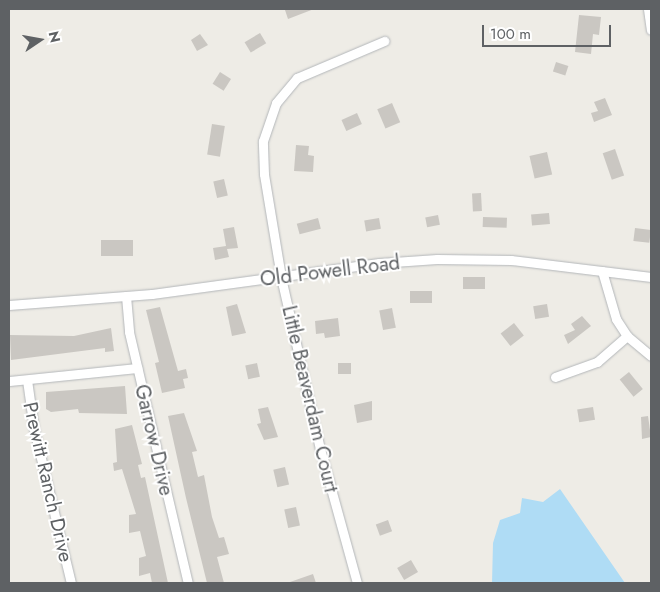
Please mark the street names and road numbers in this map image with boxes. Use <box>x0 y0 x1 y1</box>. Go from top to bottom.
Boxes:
street label: Old Powell Road <box>259 251 401 291</box>
street label: Little Beaverdam Court <box>277 303 343 495</box>
street label: Garrow Drive <box>130 382 178 498</box>
street label: Prewitt Ranch Drive <box>18 400 78 564</box>

